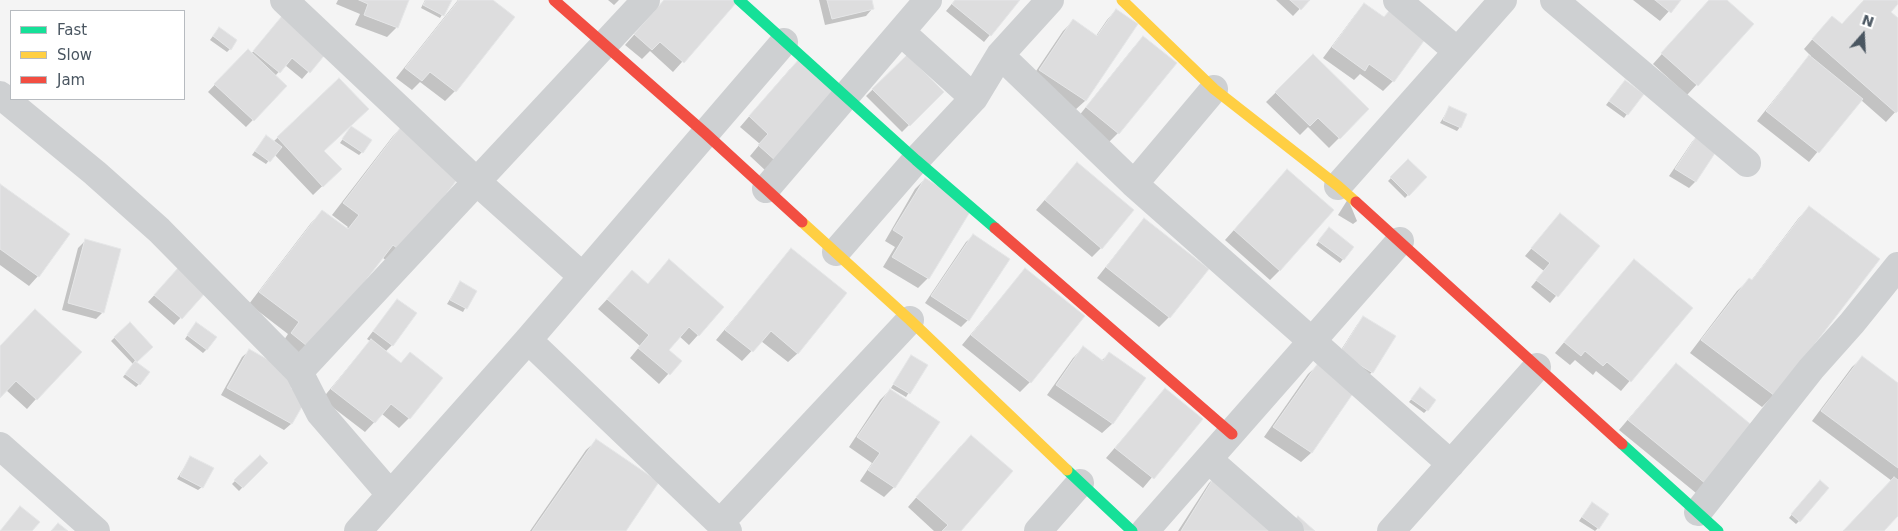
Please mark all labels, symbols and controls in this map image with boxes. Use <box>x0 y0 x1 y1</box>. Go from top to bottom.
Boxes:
legend <box>10 10 185 100</box>
north arrow <box>1838 10 1888 60</box>
text: N <box>1860 11 1876 30</box>
text: Fast <box>57 21 87 39</box>
text: Slow <box>57 46 92 64</box>
text: Jam <box>57 71 85 89</box>

